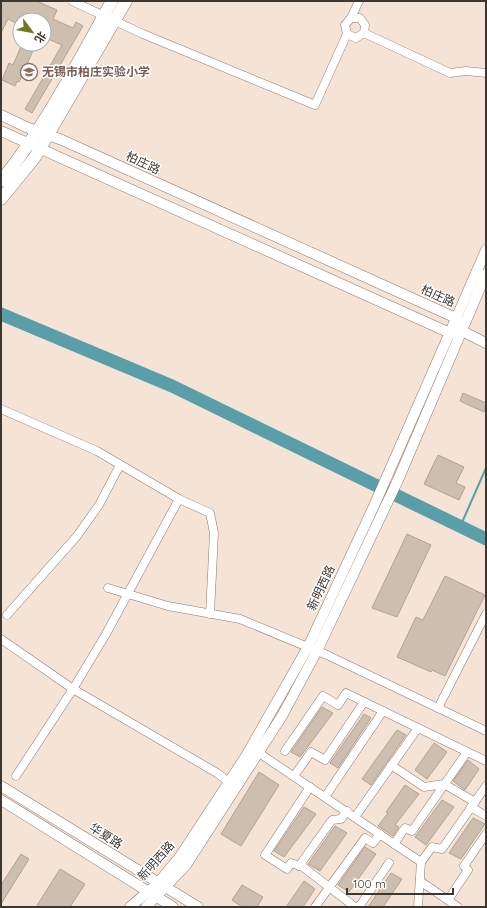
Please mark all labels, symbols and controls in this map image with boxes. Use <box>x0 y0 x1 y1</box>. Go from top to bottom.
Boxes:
north arrow <box>12 12 52 52</box>
text: 北 <box>32 29 49 46</box>
school or university icon: 无锡市柏庄实验小学 <box>19 62 39 82</box>
place label: 无锡市柏庄实验小学 <box>42 64 150 79</box>
street label: 柏庄路 <box>124 148 163 177</box>
street label: 柏庄路 <box>419 281 458 310</box>
street label: 新明西路 <box>304 563 337 613</box>
street label: 华夏路 <box>87 820 126 851</box>
street label: 新明西路 <box>134 838 177 884</box>
scale bar <box>347 870 453 896</box>
text: 100 m <box>353 876 386 891</box>

